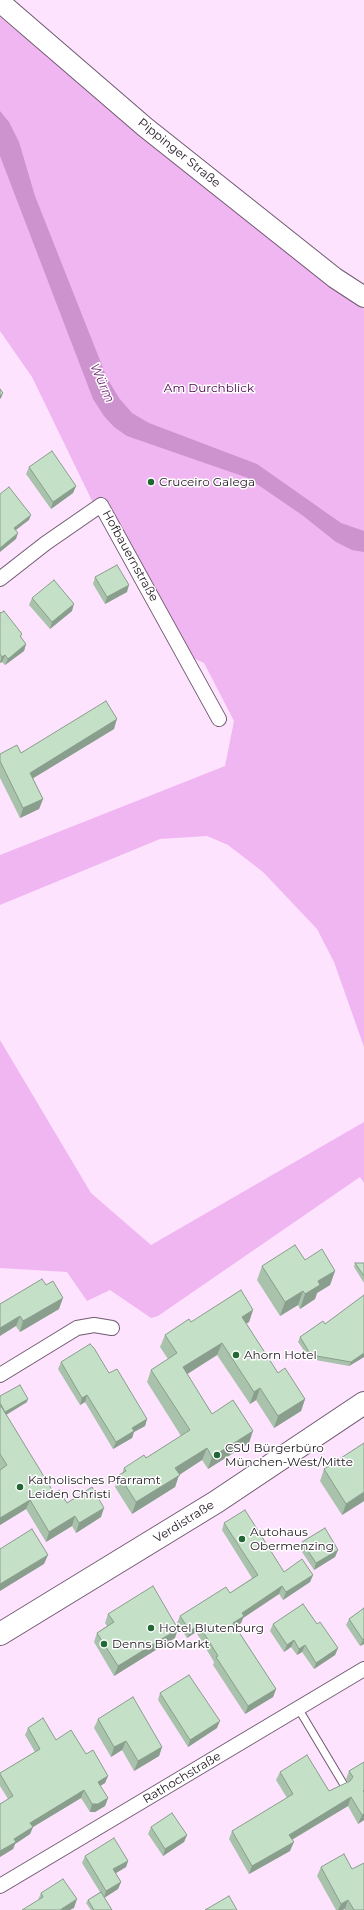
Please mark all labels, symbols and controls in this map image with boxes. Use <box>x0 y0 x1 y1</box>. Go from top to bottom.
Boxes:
street label: Pippinger Straße <box>135 115 223 191</box>
water label: Würm <box>86 361 118 405</box>
park label: Am Durchblick <box>164 381 254 395</box>
place label: Cruceiro Galega <box>159 475 255 489</box>
marker: Cruceiro Galega <box>146 477 156 487</box>
street label: Hofbauernstraße <box>99 508 161 604</box>
place label: Ahorn Hotel <box>244 1348 317 1362</box>
marker: Ahorn Hotel <box>231 1350 241 1360</box>
place label: CSU Bürgerbüro München-West/Mitte <box>225 1441 353 1469</box>
marker: CSU Bürgerbüro München-West/Mitte <box>212 1450 222 1460</box>
place label: Katholisches Pfarramt Leiden Christi <box>28 1473 161 1501</box>
marker: Katholisches Pfarramt Leiden Christi <box>15 1482 25 1492</box>
street label: Verdistraße <box>151 1498 217 1546</box>
place label: Autohaus Obermenzing <box>250 1525 334 1553</box>
marker: Autohaus Obermenzing <box>237 1534 247 1544</box>
place label: Hotel Blutenburg <box>159 1621 264 1635</box>
marker: Hotel Blutenburg <box>146 1623 156 1633</box>
place label: Denns BioMarkt <box>112 1637 209 1651</box>
marker: Denns BioMarkt <box>99 1639 109 1649</box>
street label: Rathochstraße <box>140 1749 224 1807</box>

